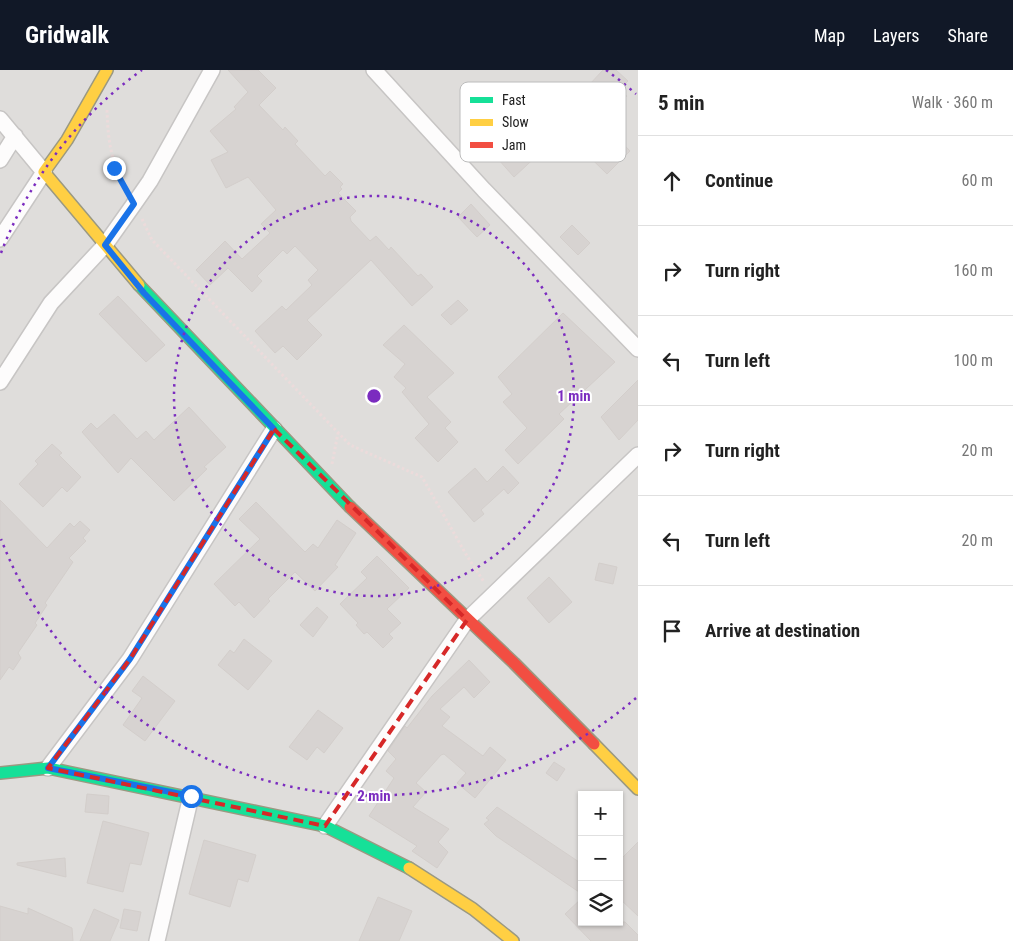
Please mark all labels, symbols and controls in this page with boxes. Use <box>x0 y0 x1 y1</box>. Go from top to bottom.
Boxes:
text: Gridwalk <box>25 21 109 49</box>
text: Map <box>814 25 845 46</box>
text: Layers <box>873 25 920 46</box>
text: Share <box>948 25 988 46</box>
legend <box>460 82 626 162</box>
text: 5 min <box>658 91 705 115</box>
text: Fast <box>502 92 526 108</box>
text: Walk · 360 m <box>912 93 993 112</box>
text: Slow <box>502 114 529 130</box>
text: Jam <box>502 137 526 153</box>
route end <box>103 157 126 180</box>
icon: ahead <box>658 167 686 195</box>
text: Continue <box>705 169 773 192</box>
text: 60 m <box>961 171 993 190</box>
icon: right <box>658 257 686 285</box>
text: Turn right <box>705 259 780 282</box>
text: 160 m <box>954 261 993 280</box>
icon: left <box>658 347 686 375</box>
text: Turn left <box>705 349 770 372</box>
text: 100 m <box>954 351 993 370</box>
centre of rings <box>365 387 383 405</box>
text: 1 min <box>557 387 591 405</box>
icon: right <box>658 437 686 465</box>
text: Turn right <box>705 439 780 462</box>
text: 20 m <box>961 441 993 460</box>
icon: left <box>658 527 686 555</box>
text: Turn left <box>705 529 770 552</box>
text: 20 m <box>961 531 993 550</box>
icon: arrive <box>658 617 686 645</box>
text: Arrive at destination <box>705 619 860 642</box>
route start <box>180 785 203 808</box>
text: 2 min <box>357 787 391 805</box>
map controls <box>578 791 623 926</box>
button: + <box>578 791 623 836</box>
button: − <box>578 836 623 881</box>
button: layers <box>578 881 623 926</box>

